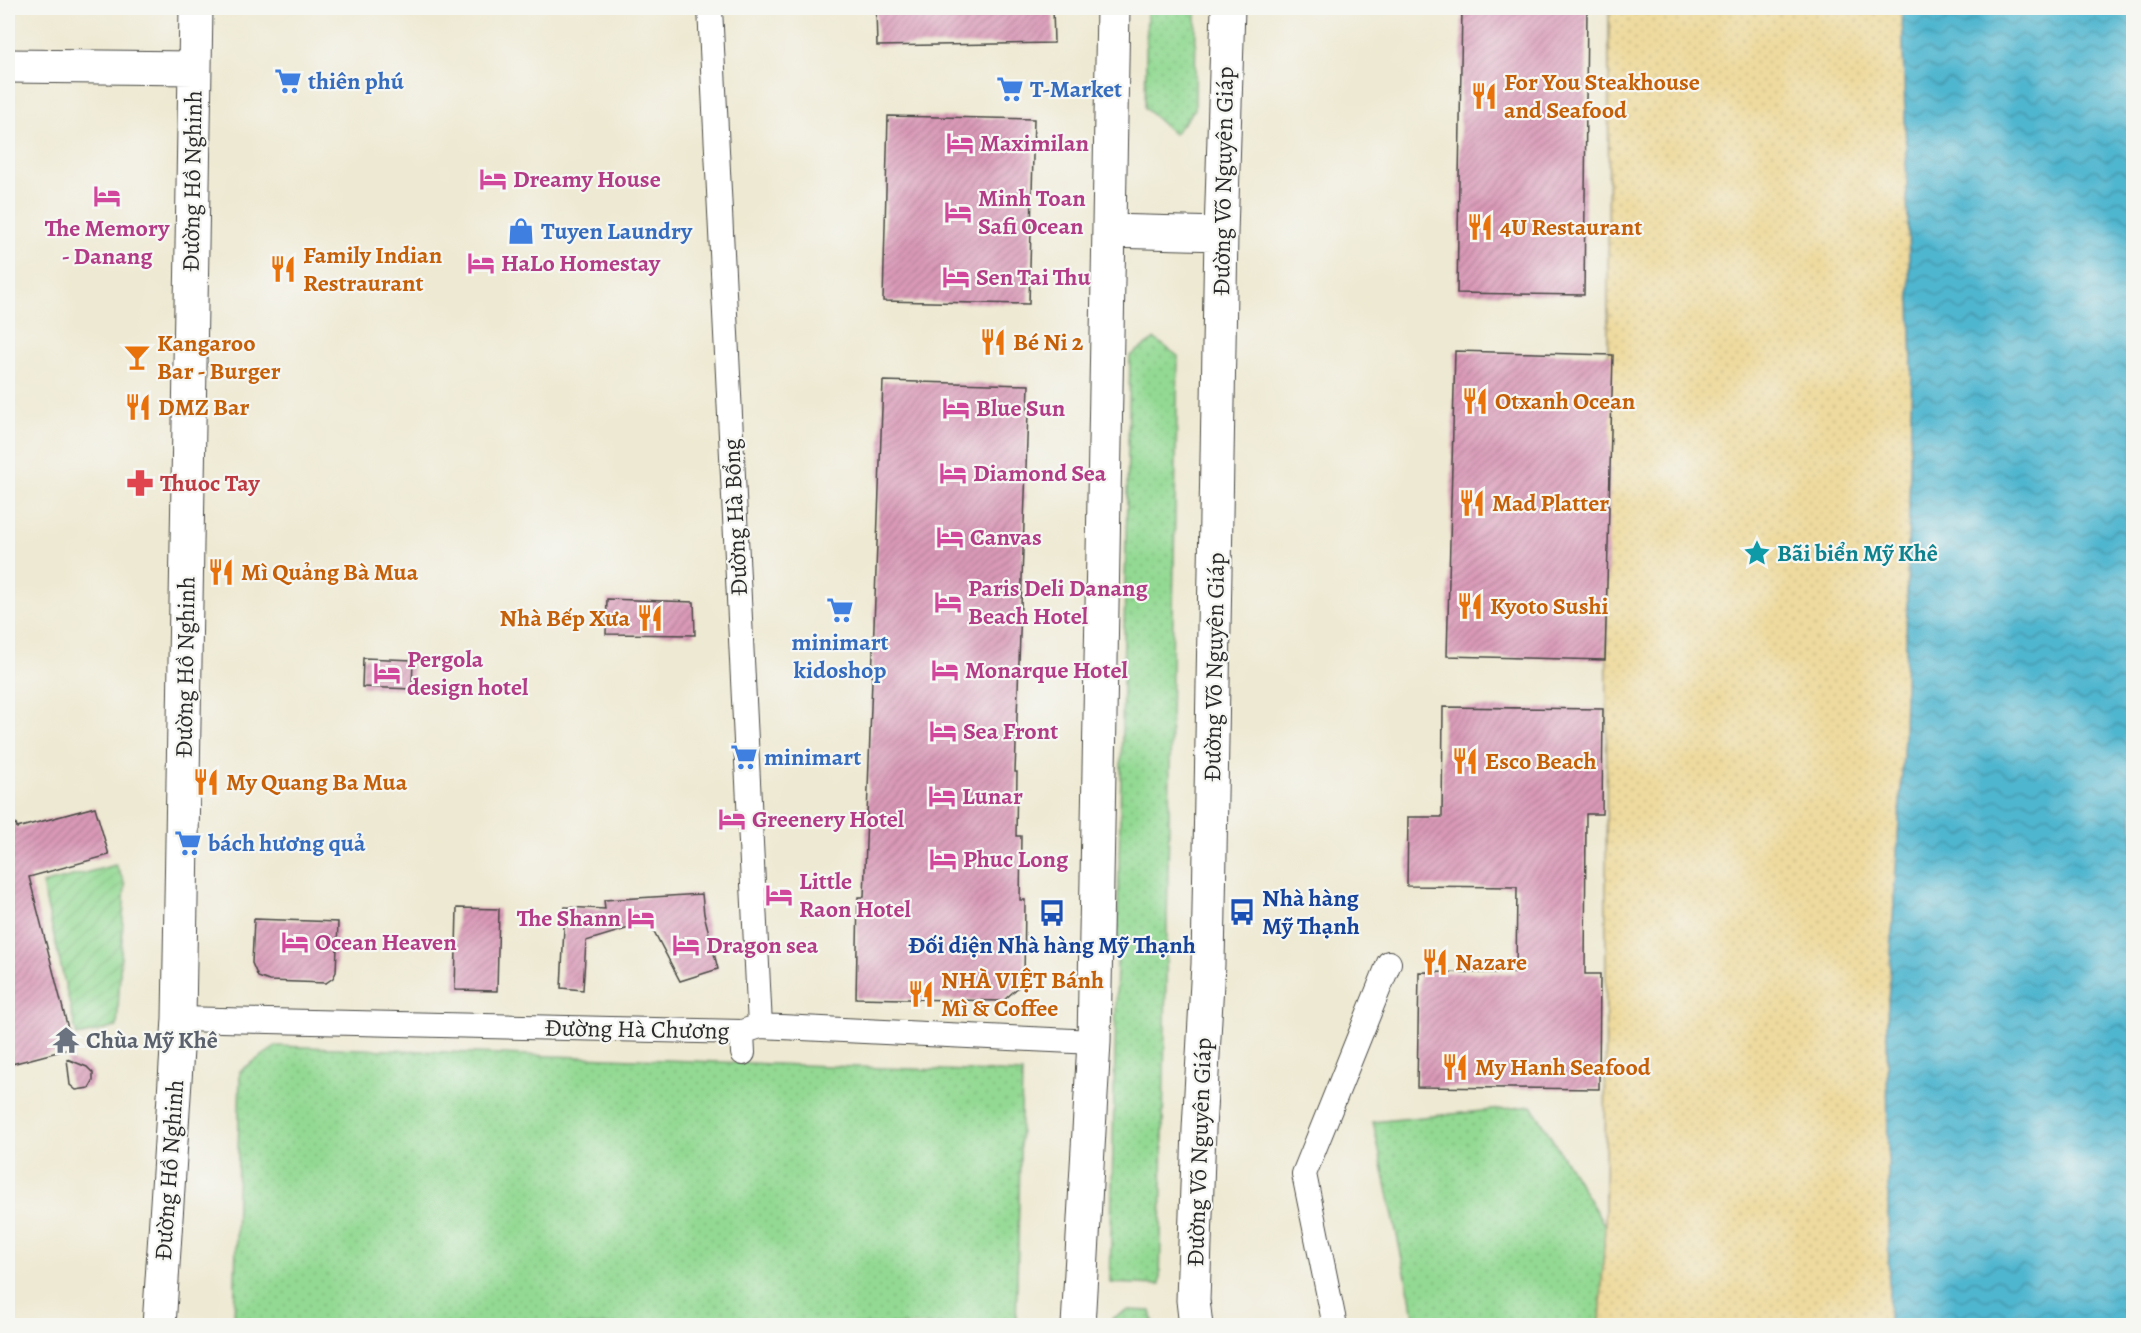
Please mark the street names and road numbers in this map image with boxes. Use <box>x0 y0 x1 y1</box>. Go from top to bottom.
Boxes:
street label: Đường Võ Nguyên Giáp <box>1205 66 1241 296</box>
street label: Đường Hồ Nghinh <box>174 90 210 272</box>
street label: Đường Hà Bổng <box>715 438 755 596</box>
street label: Đường Võ Nguyên Giáp <box>1196 552 1232 782</box>
street label: Đường Hồ Nghinh <box>167 576 203 758</box>
street label: Đường Hà Chương <box>544 1011 730 1047</box>
street label: Đường Võ Nguyên Giáp <box>1179 1037 1219 1267</box>
street label: Đường Hồ Nghinh <box>147 1078 191 1262</box>

